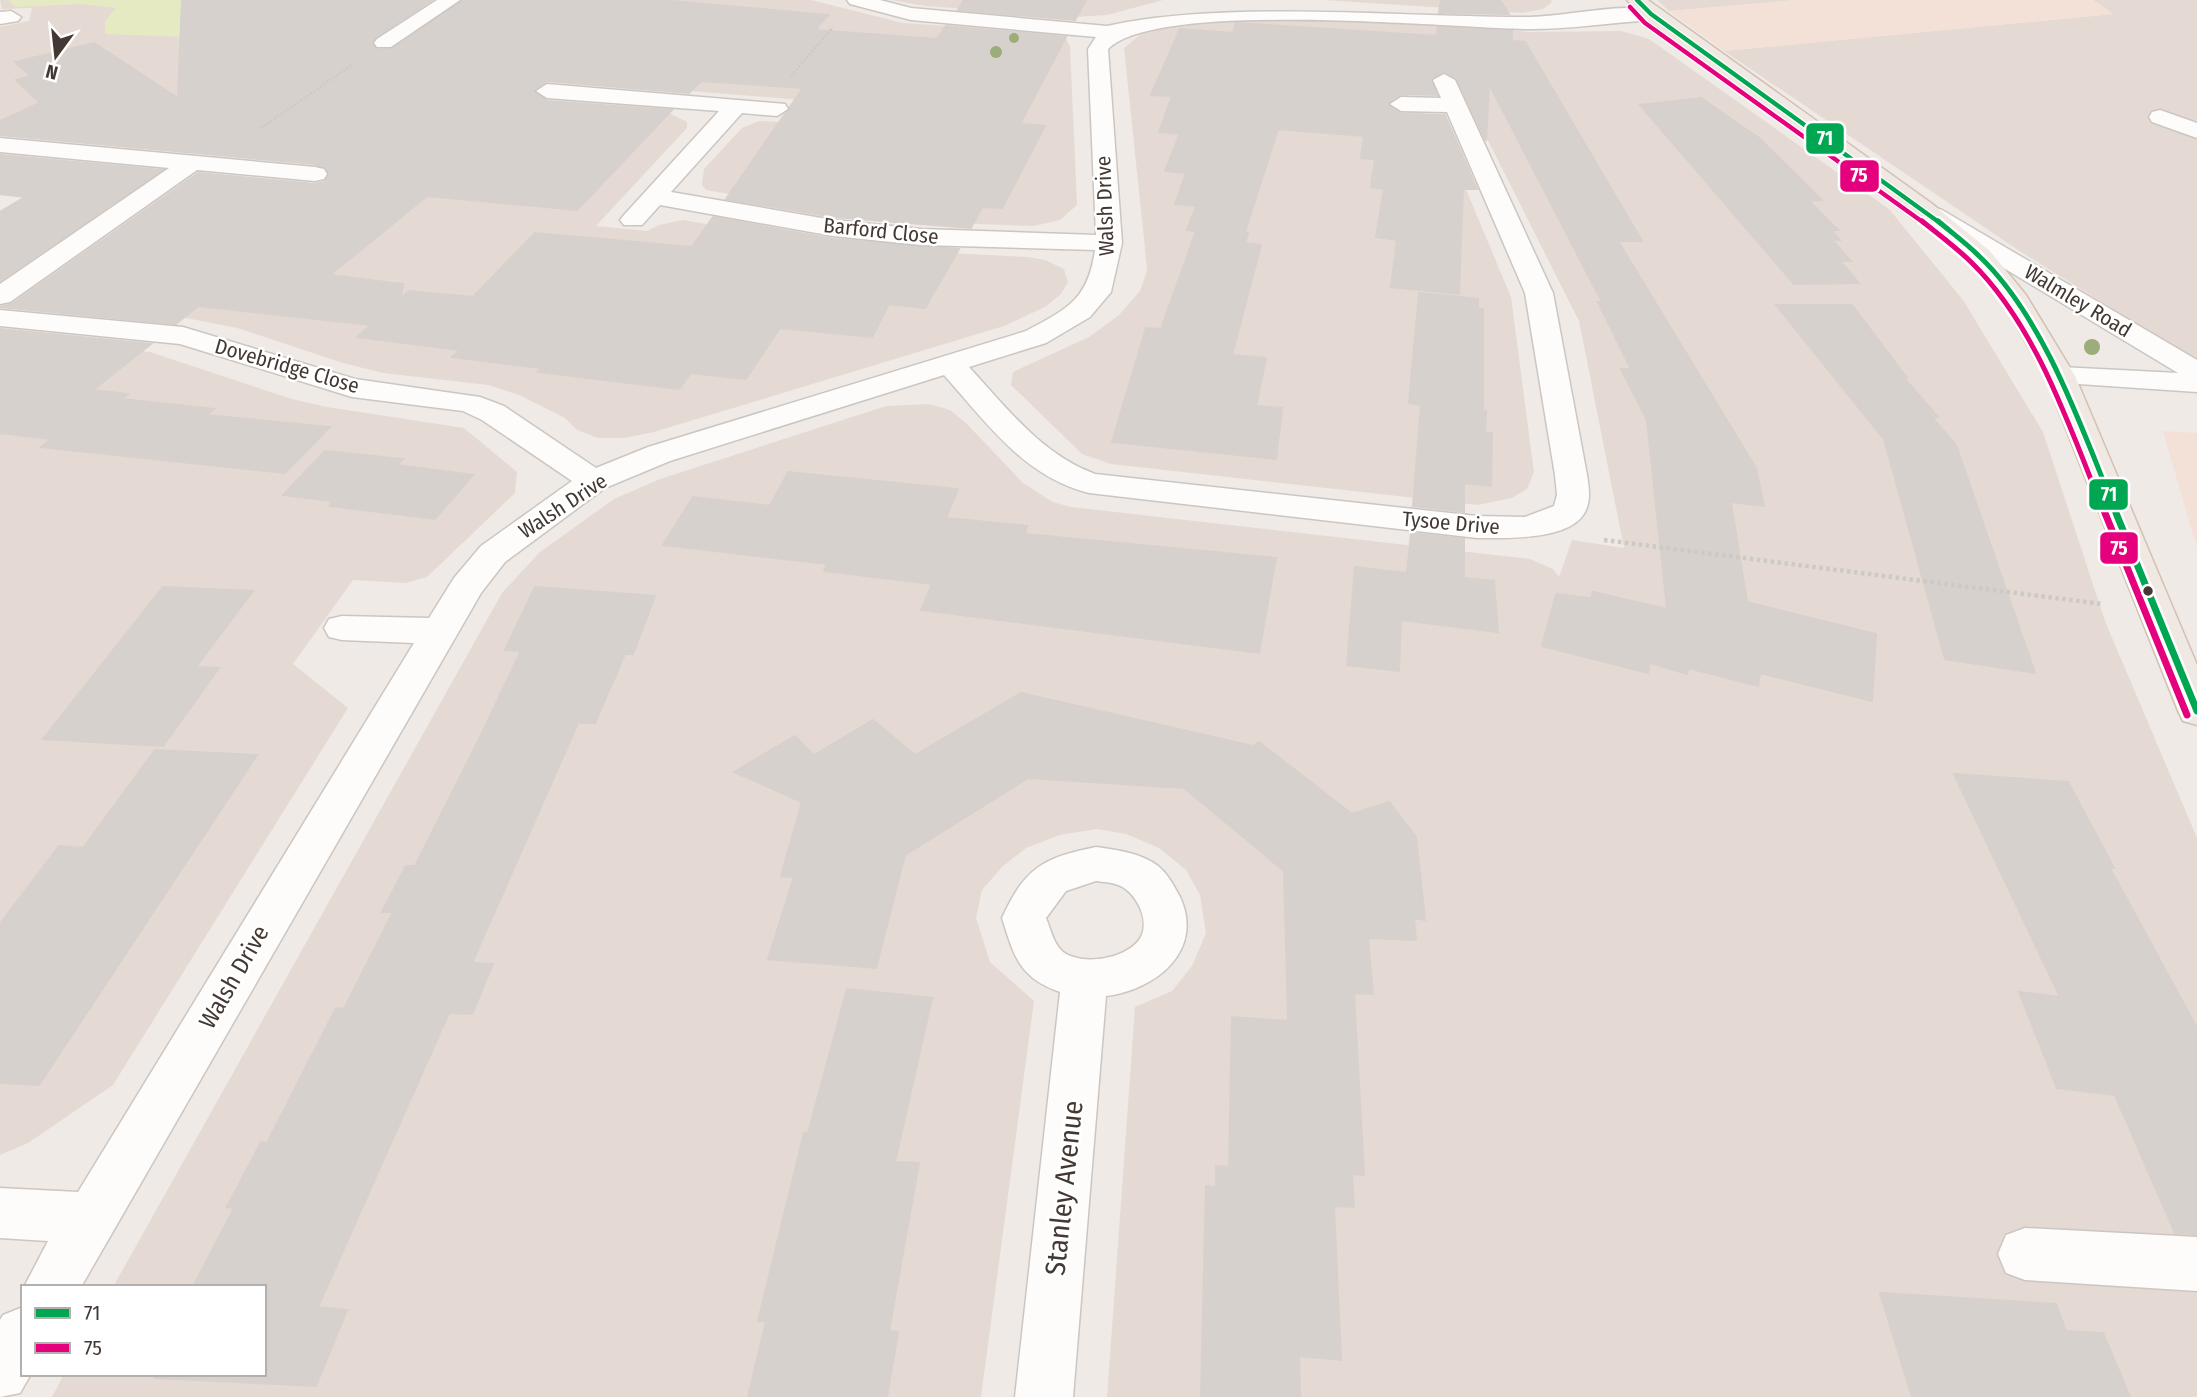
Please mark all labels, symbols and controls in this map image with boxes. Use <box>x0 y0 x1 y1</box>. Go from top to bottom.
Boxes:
north arrow <box>21 21 91 91</box>
text: N <box>43 59 60 85</box>
line badge: 71 <box>1805 122 1845 155</box>
text: 71 <box>1817 127 1833 150</box>
street label: Walsh Drive <box>1090 155 1120 257</box>
line badge: 75 <box>1839 159 1880 193</box>
text: 75 <box>1850 164 1868 187</box>
street label: Barford Close <box>822 212 940 250</box>
street label: Walmley Road <box>2020 259 2136 343</box>
street label: Dovebridge Close <box>212 333 362 399</box>
street label: Walsh Drive <box>514 468 612 544</box>
line badge: 71 <box>2088 478 2129 511</box>
text: 71 <box>2101 483 2117 506</box>
street label: Tysoe Drive <box>1401 506 1501 540</box>
line badge: 75 <box>2099 531 2139 565</box>
text: 75 <box>2110 537 2128 560</box>
unlabelled marker <box>2141 584 2155 598</box>
street label: Walsh Drive <box>193 920 275 1034</box>
street label: Stanley Avenue <box>1038 1099 1090 1277</box>
legend <box>21 1285 266 1376</box>
text: 71 <box>84 1300 100 1326</box>
text: 75 <box>84 1335 102 1361</box>

